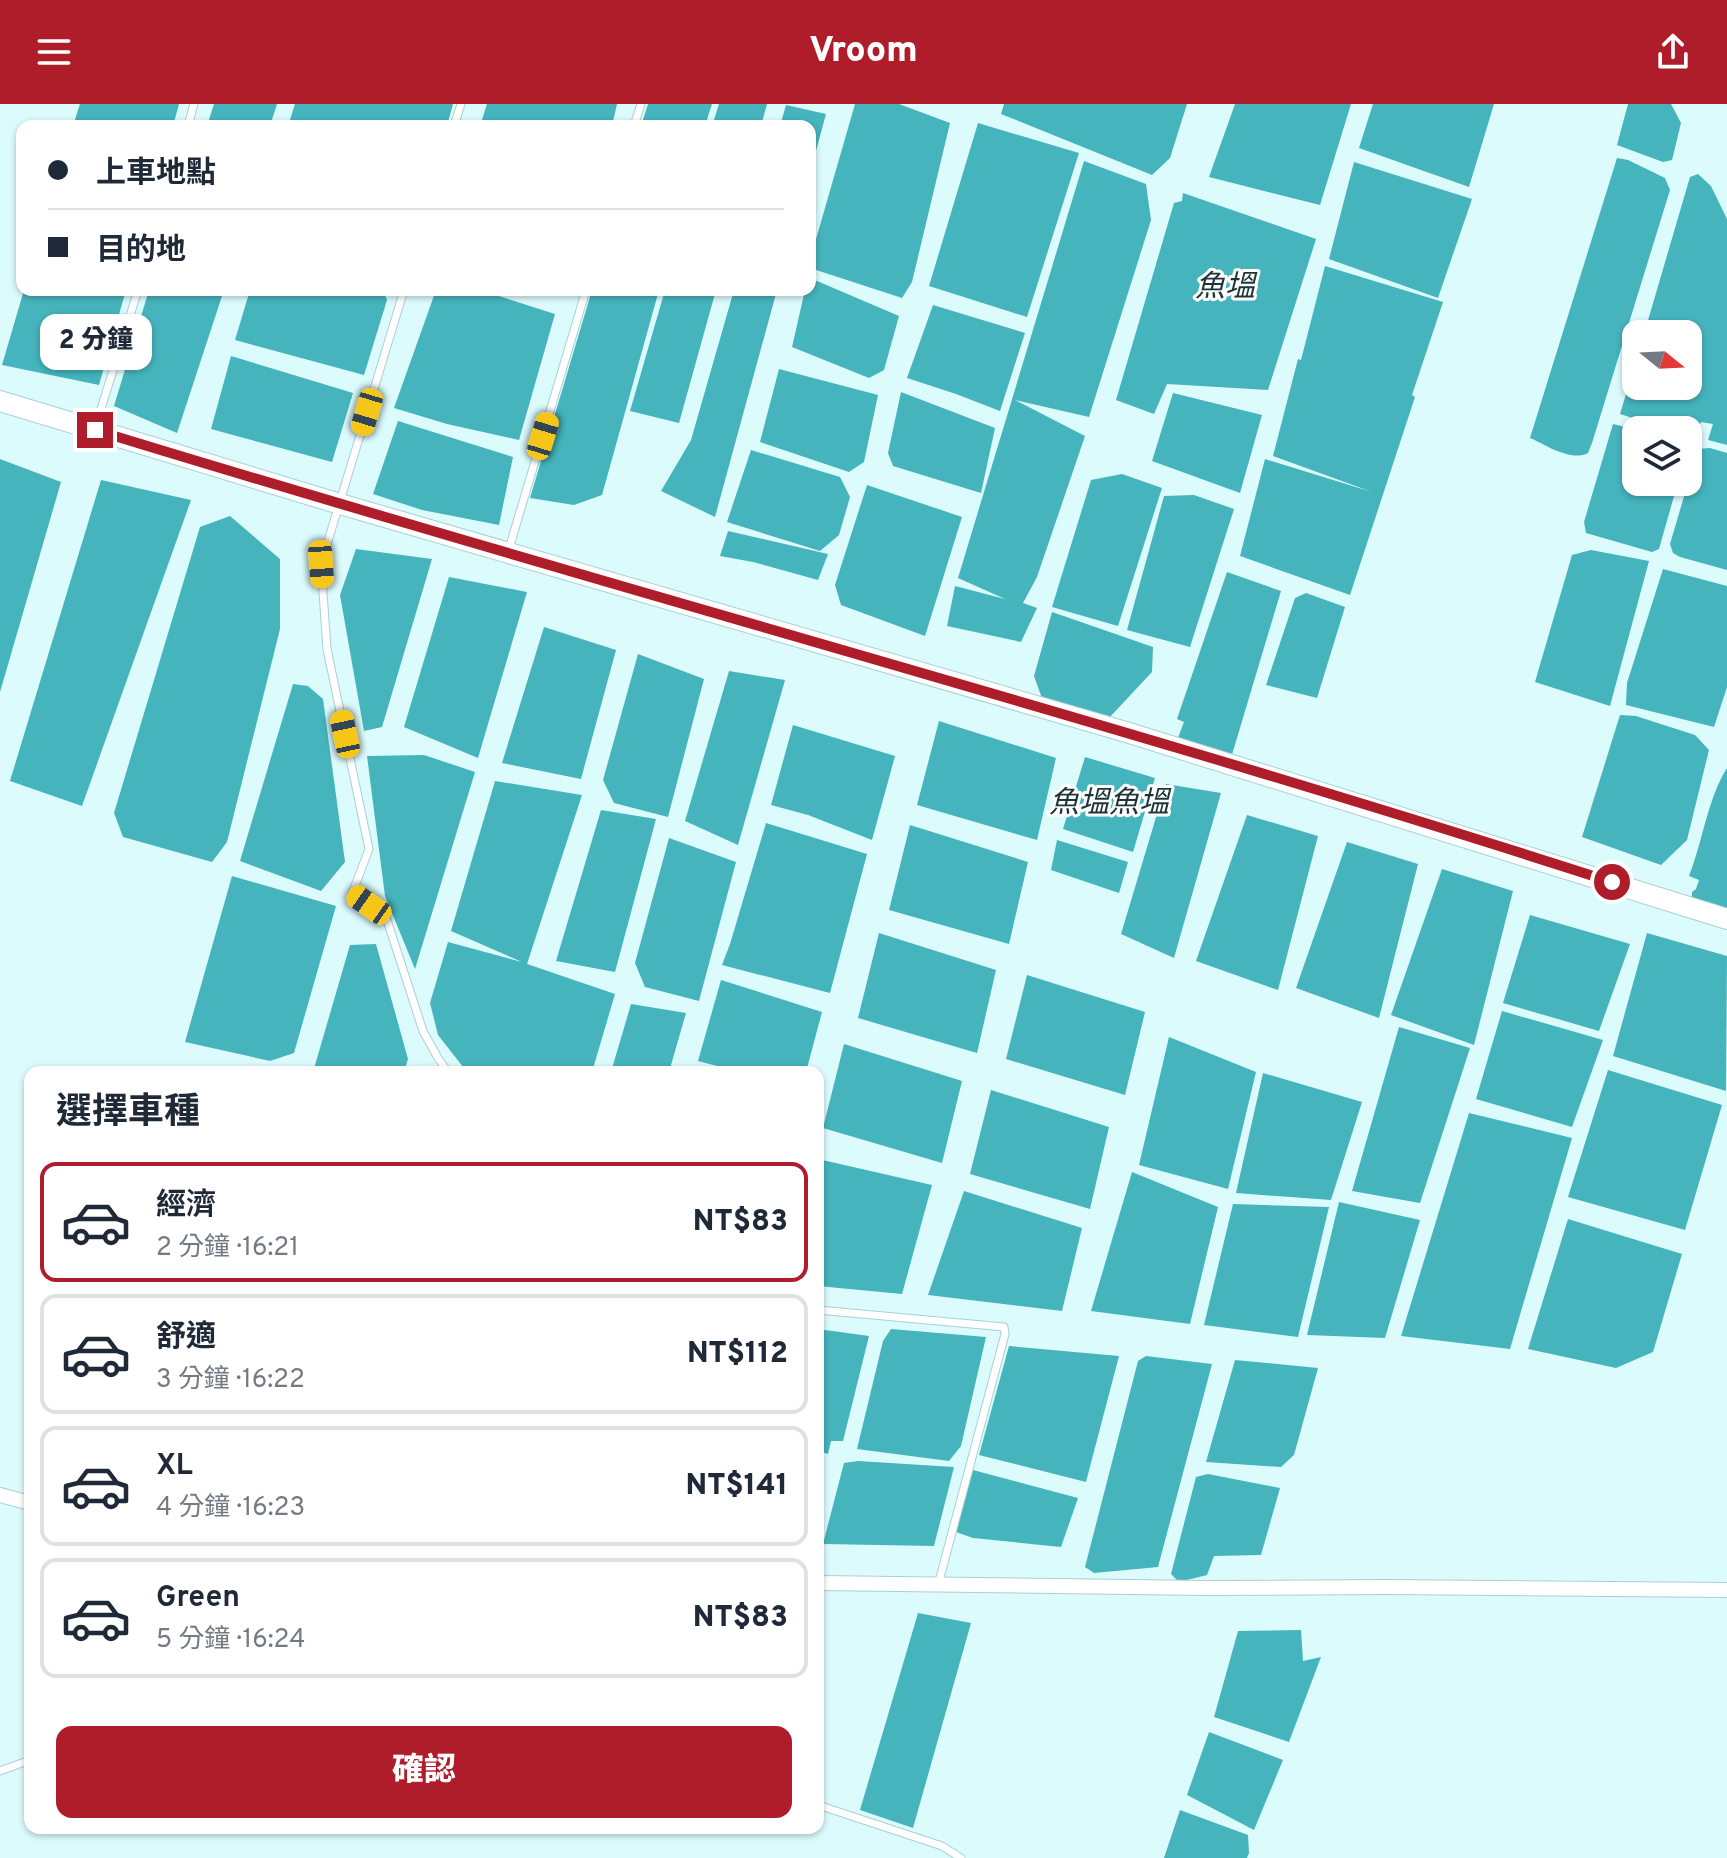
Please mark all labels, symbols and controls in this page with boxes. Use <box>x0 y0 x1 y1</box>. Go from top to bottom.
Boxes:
text: Vroom <box>809 29 918 75</box>
icon: menu <box>32 30 76 74</box>
icon: share <box>1651 30 1695 74</box>
text: 上車地點 <box>96 156 216 193</box>
text: 目的地 <box>96 233 186 270</box>
water label: 魚塭 <box>1195 270 1258 307</box>
callout: 2 分鐘 <box>39 314 151 370</box>
north arrow <box>1622 320 1702 400</box>
map controls <box>1622 320 1702 496</box>
text: 2 分鐘 <box>59 325 133 358</box>
car <box>349 386 385 438</box>
car <box>525 410 561 462</box>
route end <box>77 412 113 448</box>
button: layers <box>1622 416 1702 496</box>
car <box>307 539 335 589</box>
car <box>328 708 362 760</box>
water label: 魚塭魚塭 <box>1049 786 1172 823</box>
route start <box>1594 864 1630 900</box>
car <box>342 881 396 929</box>
text: 選擇車種 <box>56 1091 200 1137</box>
icon: car <box>60 1186 132 1258</box>
text: 經濟 <box>156 1188 216 1225</box>
text: NT$83 <box>693 1204 788 1241</box>
text: 2 分鐘 · 16:21 <box>156 1232 299 1265</box>
icon: car <box>60 1318 132 1390</box>
text: 舒適 <box>156 1320 216 1357</box>
text: NT$112 <box>687 1336 788 1373</box>
text: 3 分鐘 · 16:22 <box>156 1364 305 1397</box>
text: XL <box>156 1448 193 1485</box>
icon: car <box>60 1450 132 1522</box>
text: NT$141 <box>686 1468 788 1505</box>
text: 4 分鐘 · 16:23 <box>156 1492 305 1525</box>
text: Green <box>156 1580 240 1617</box>
icon: car <box>60 1582 132 1654</box>
text: NT$83 <box>693 1600 788 1637</box>
text: 5 分鐘 · 16:24 <box>156 1624 305 1657</box>
button: 確認 <box>56 1726 792 1818</box>

